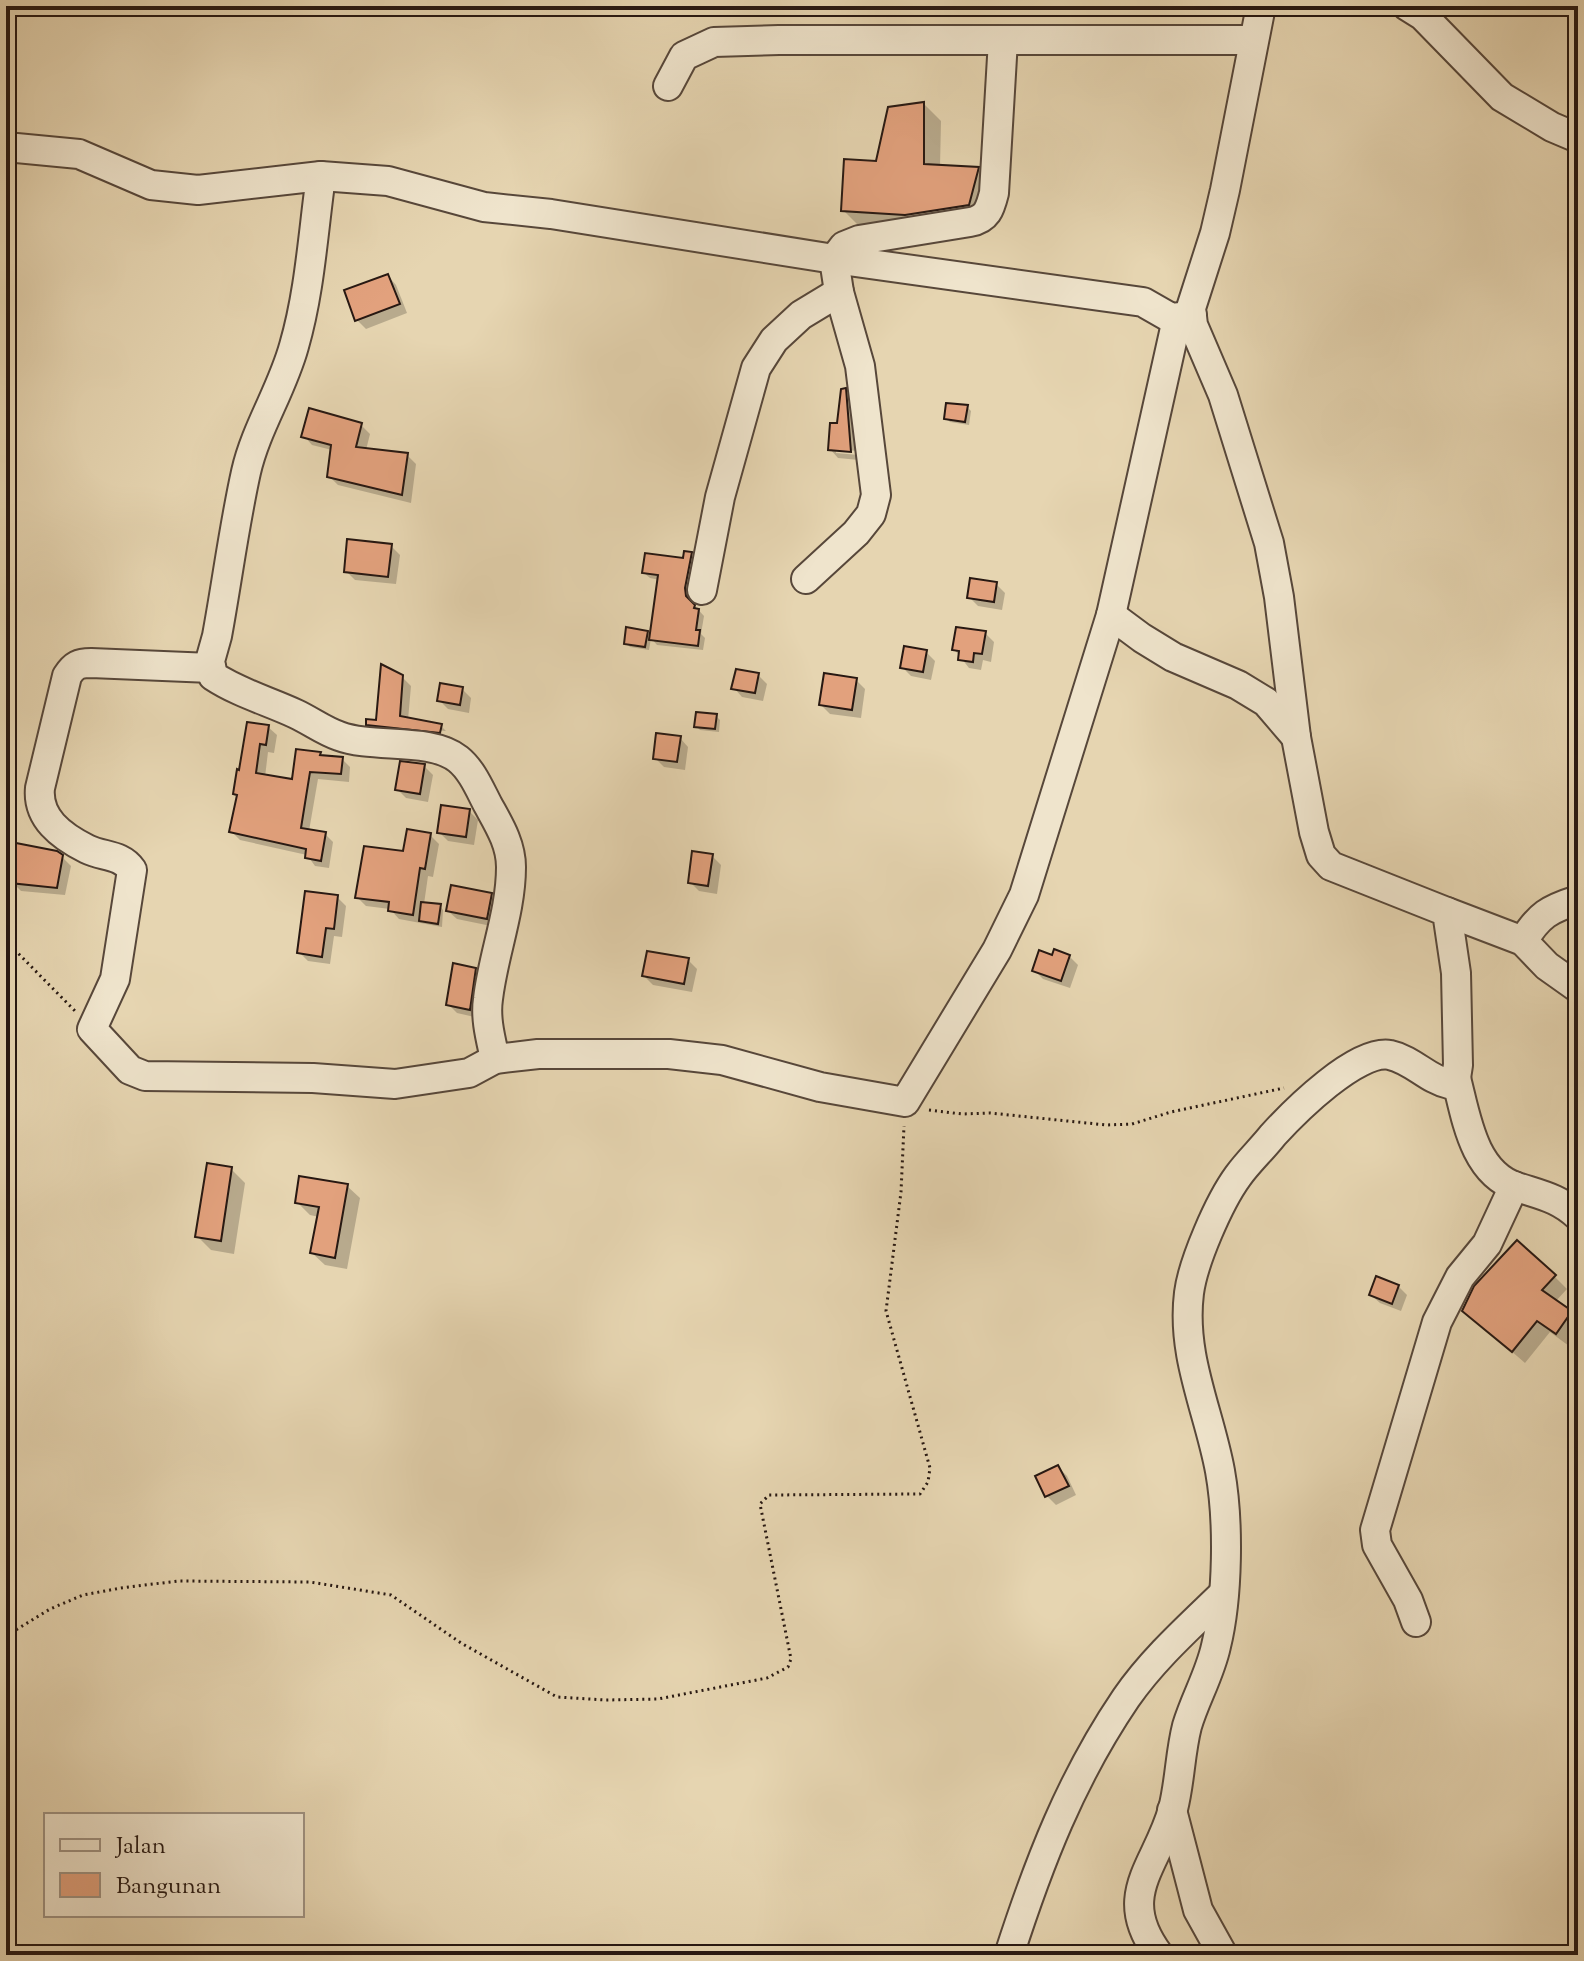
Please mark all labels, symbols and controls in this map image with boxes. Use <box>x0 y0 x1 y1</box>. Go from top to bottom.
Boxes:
legend <box>44 1813 304 1917</box>
text: Jalan <box>114 1830 166 1864</box>
text: Bangunan <box>116 1870 221 1904</box>

